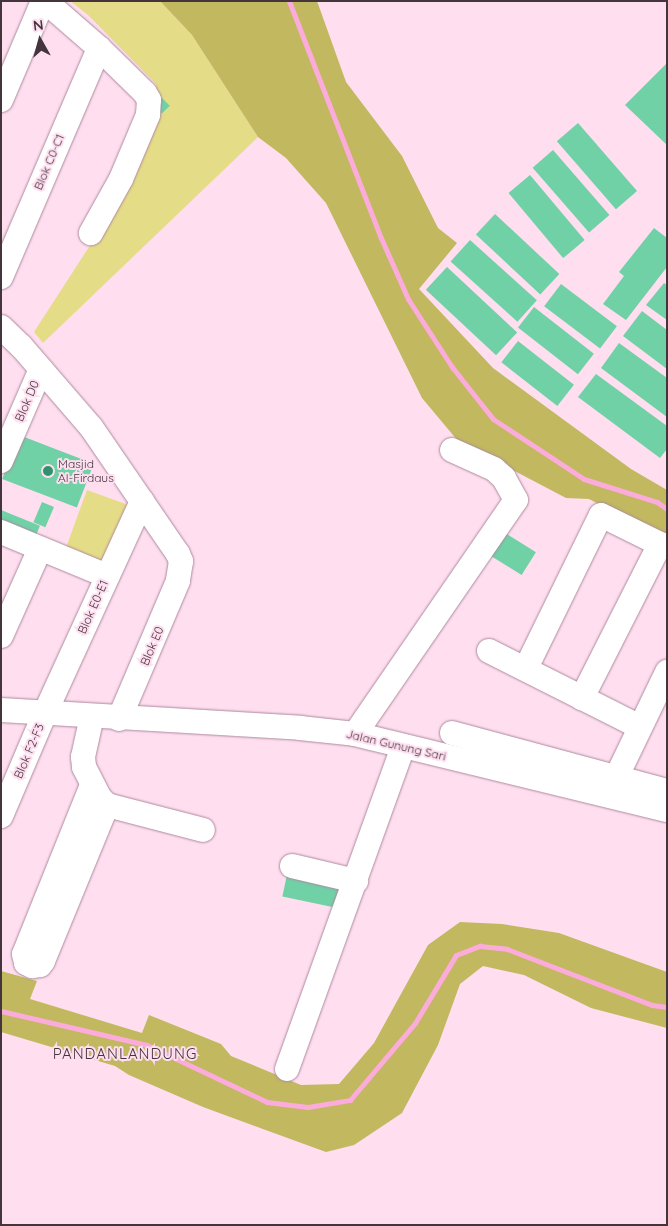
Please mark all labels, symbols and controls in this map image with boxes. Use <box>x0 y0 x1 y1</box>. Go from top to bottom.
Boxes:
north arrow <box>15 15 65 65</box>
text: N <box>32 16 44 35</box>
street label: Blok C0-C1 <box>31 132 67 192</box>
street label: Blok D0 <box>12 378 42 424</box>
place label: Masjid Al-Firdaus <box>58 457 114 485</box>
marker: Masjid Al-Firdaus <box>42 465 54 477</box>
street label: Blok E0-E1 <box>75 578 111 636</box>
street label: Blok E0 <box>137 624 167 668</box>
street label: Blok F2-F3 <box>11 721 47 781</box>
street label: Jalan Gunung Sari <box>345 726 447 764</box>
district label: PANDANLANDUNG <box>51 1045 199 1063</box>

